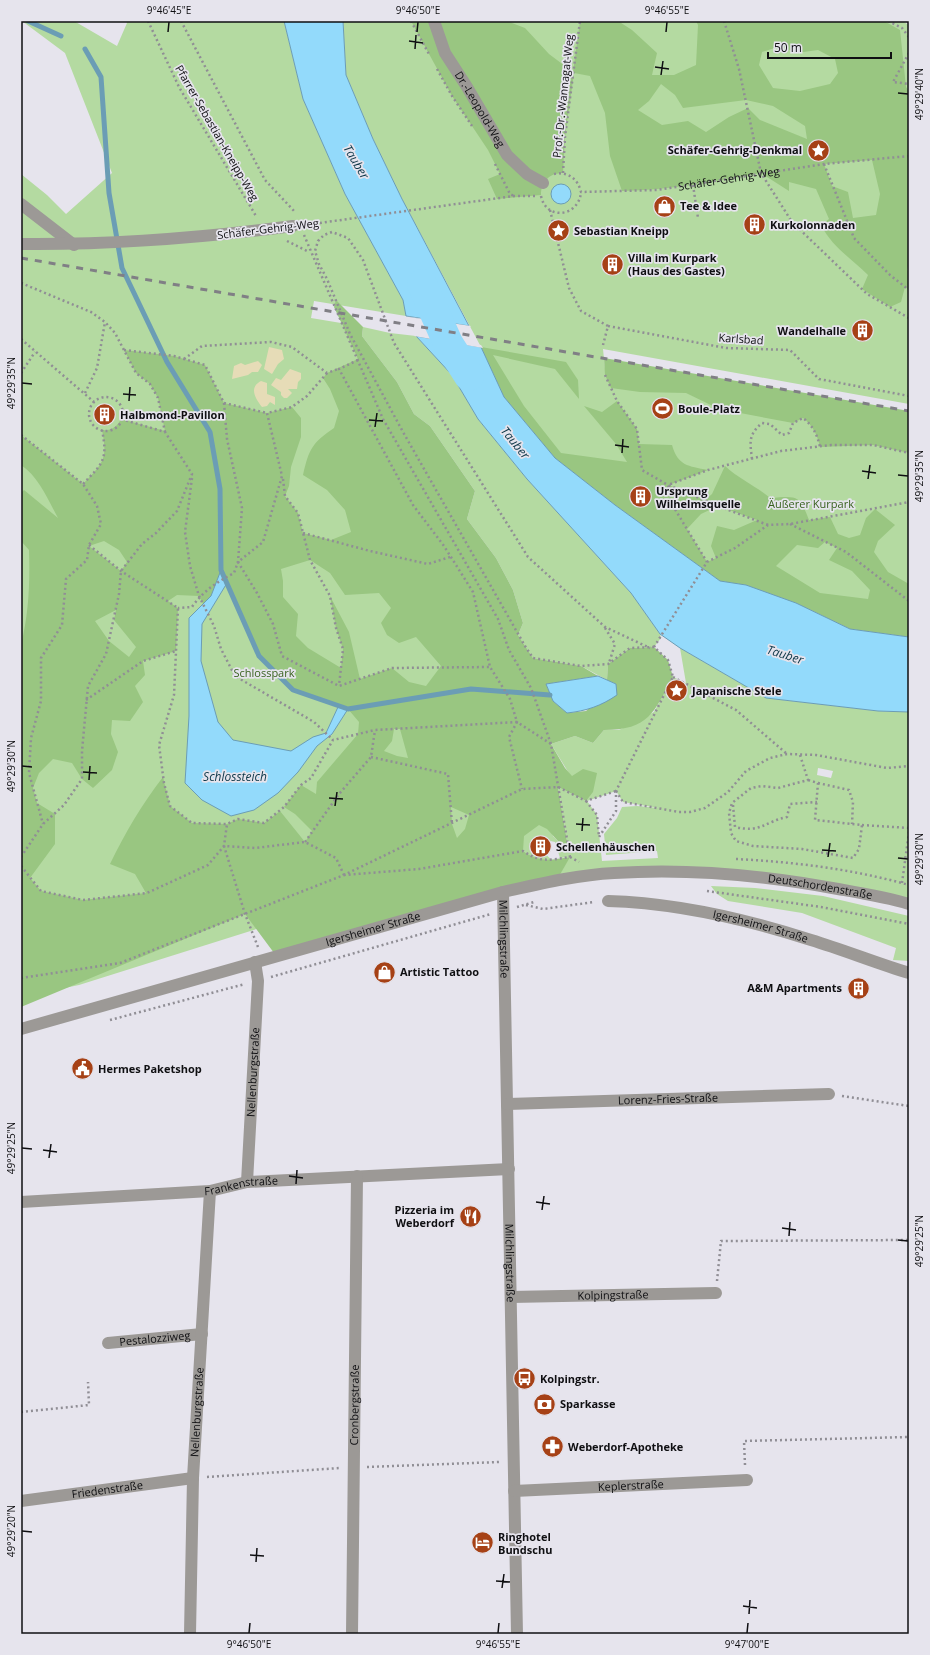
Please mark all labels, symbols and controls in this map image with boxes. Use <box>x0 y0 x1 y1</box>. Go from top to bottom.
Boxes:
text: 9°46'45"E <box>147 3 191 17</box>
text: 9°46'50"E <box>396 3 440 17</box>
text: 9°46'55"E <box>645 3 689 17</box>
street label: Prof.-Dr.-Wannagat-Weg <box>549 33 576 159</box>
scale bar <box>768 34 891 60</box>
text: 50 m <box>774 39 802 56</box>
street label: Pfarrer-Sebastian-Kneipp-Weg <box>172 62 263 204</box>
street label: Dr.-Leopold-Weg <box>452 68 509 150</box>
text: 49°29'40"N <box>912 68 926 120</box>
place icon: Schäfer-Gehrig-Denkmal <box>805 137 831 163</box>
water label: Tauber <box>340 141 374 183</box>
place label: Schäfer-Gehrig-Denkmal <box>668 142 802 157</box>
street label: Schäfer-Gehrig-Weg <box>677 163 780 194</box>
shop icon: Tee & Idee <box>652 193 678 219</box>
place label: Tee & Idee <box>680 198 737 213</box>
building icon: Kurkolonnaden <box>742 212 768 238</box>
street label: Schäfer-Gehrig-Weg <box>216 215 320 242</box>
place label: Kurkolonnaden <box>770 217 855 232</box>
place icon: Sebastian Kneipp <box>546 218 572 244</box>
place label: Sebastian Kneipp <box>574 223 669 238</box>
place label: Villa im Kurpark (Haus des Gastes) <box>628 250 725 278</box>
building icon: Villa im Kurpark (Haus des Gastes) <box>599 251 625 277</box>
building icon: Wandelhalle <box>849 318 875 344</box>
place label: Wandelhalle <box>778 323 846 338</box>
street label: Karlsbad <box>718 329 764 348</box>
text: 49°29'35"N <box>4 357 18 409</box>
sports icon: Boule-Platz <box>649 396 675 422</box>
place label: Boule-Platz <box>678 401 741 416</box>
building icon: Halbmond-Pavillon <box>92 402 118 428</box>
place label: Halbmond-Pavillon <box>120 407 225 422</box>
water label: Tauber <box>497 423 535 464</box>
text: 49°29'35"N <box>912 450 926 502</box>
place label: Ursprung Wilhelmsquelle <box>656 483 741 511</box>
building icon: Ursprung Wilhelmsquelle <box>627 484 653 510</box>
park label: Äußerer Kurpark <box>768 496 854 511</box>
water label: Tauber <box>765 641 807 668</box>
park label: Schlosspark <box>233 665 295 680</box>
place icon: Japanische Stele <box>663 678 689 704</box>
place label: Japanische Stele <box>691 683 782 698</box>
text: 49°29'30"N <box>4 740 18 792</box>
water label: Schlossteich <box>203 768 267 785</box>
text: 49°29'30"N <box>912 833 926 885</box>
building icon: Schellenhäuschen <box>527 834 553 860</box>
place label: Schellenhäuschen <box>556 839 655 854</box>
street label: Deutschordenstraße <box>767 870 874 902</box>
street label: Milchlingstraße <box>496 900 513 978</box>
street label: Igersheimer Straße <box>712 906 810 946</box>
street label: Igersheimer Straße <box>324 908 422 949</box>
shop icon: Artistic Tattoo <box>372 959 398 985</box>
place label: Artistic Tattoo <box>400 964 479 979</box>
building icon: A&M Apartments <box>845 975 871 1001</box>
place label: A&M Apartments <box>747 980 843 995</box>
street label: Nellenburgstraße <box>243 1027 262 1117</box>
public building icon: Hermes Paketshop <box>69 1056 95 1082</box>
place label: Hermes Paketshop <box>98 1061 202 1076</box>
street label: Lorenz-Fries-Straße <box>618 1089 718 1108</box>
text: 49°29'25"N <box>4 1122 18 1174</box>
street label: Frankenstraße <box>204 1172 278 1198</box>
place label: Pizzeria im Weberdorf <box>394 1202 455 1230</box>
restaurant icon: Pizzeria im Weberdorf <box>457 1203 483 1229</box>
text: 49°29'25"N <box>912 1215 926 1267</box>
street label: Milchlingstraße <box>502 1223 519 1302</box>
street label: Kolpingstraße <box>577 1286 649 1303</box>
street label: Pestalozziweg <box>119 1327 191 1349</box>
street label: Cronbergstraße <box>346 1364 362 1446</box>
bus stop icon: Kolpingstr. <box>511 1366 537 1392</box>
street label: Nellenburgstraße <box>186 1367 207 1457</box>
place label: Kolpingstr. <box>540 1371 600 1386</box>
bank icon: Sparkasse <box>532 1391 558 1417</box>
place label: Sparkasse <box>560 1396 616 1411</box>
pharmacy icon: Weberdorf-Apotheke <box>539 1434 565 1460</box>
place label: Weberdorf-Apotheke <box>568 1439 684 1454</box>
street label: Keplerstraße <box>598 1476 664 1494</box>
street label: Friedenstraße <box>71 1477 144 1501</box>
text: 49°29'20"N <box>4 1505 18 1557</box>
place label: Ringhotel Bundschu <box>498 1529 552 1557</box>
hotel icon: Ringhotel Bundschu <box>469 1530 495 1556</box>
text: 9°46'50"E <box>227 1637 271 1651</box>
text: 9°46'55"E <box>476 1637 520 1651</box>
text: 9°47'00"E <box>725 1637 769 1651</box>

